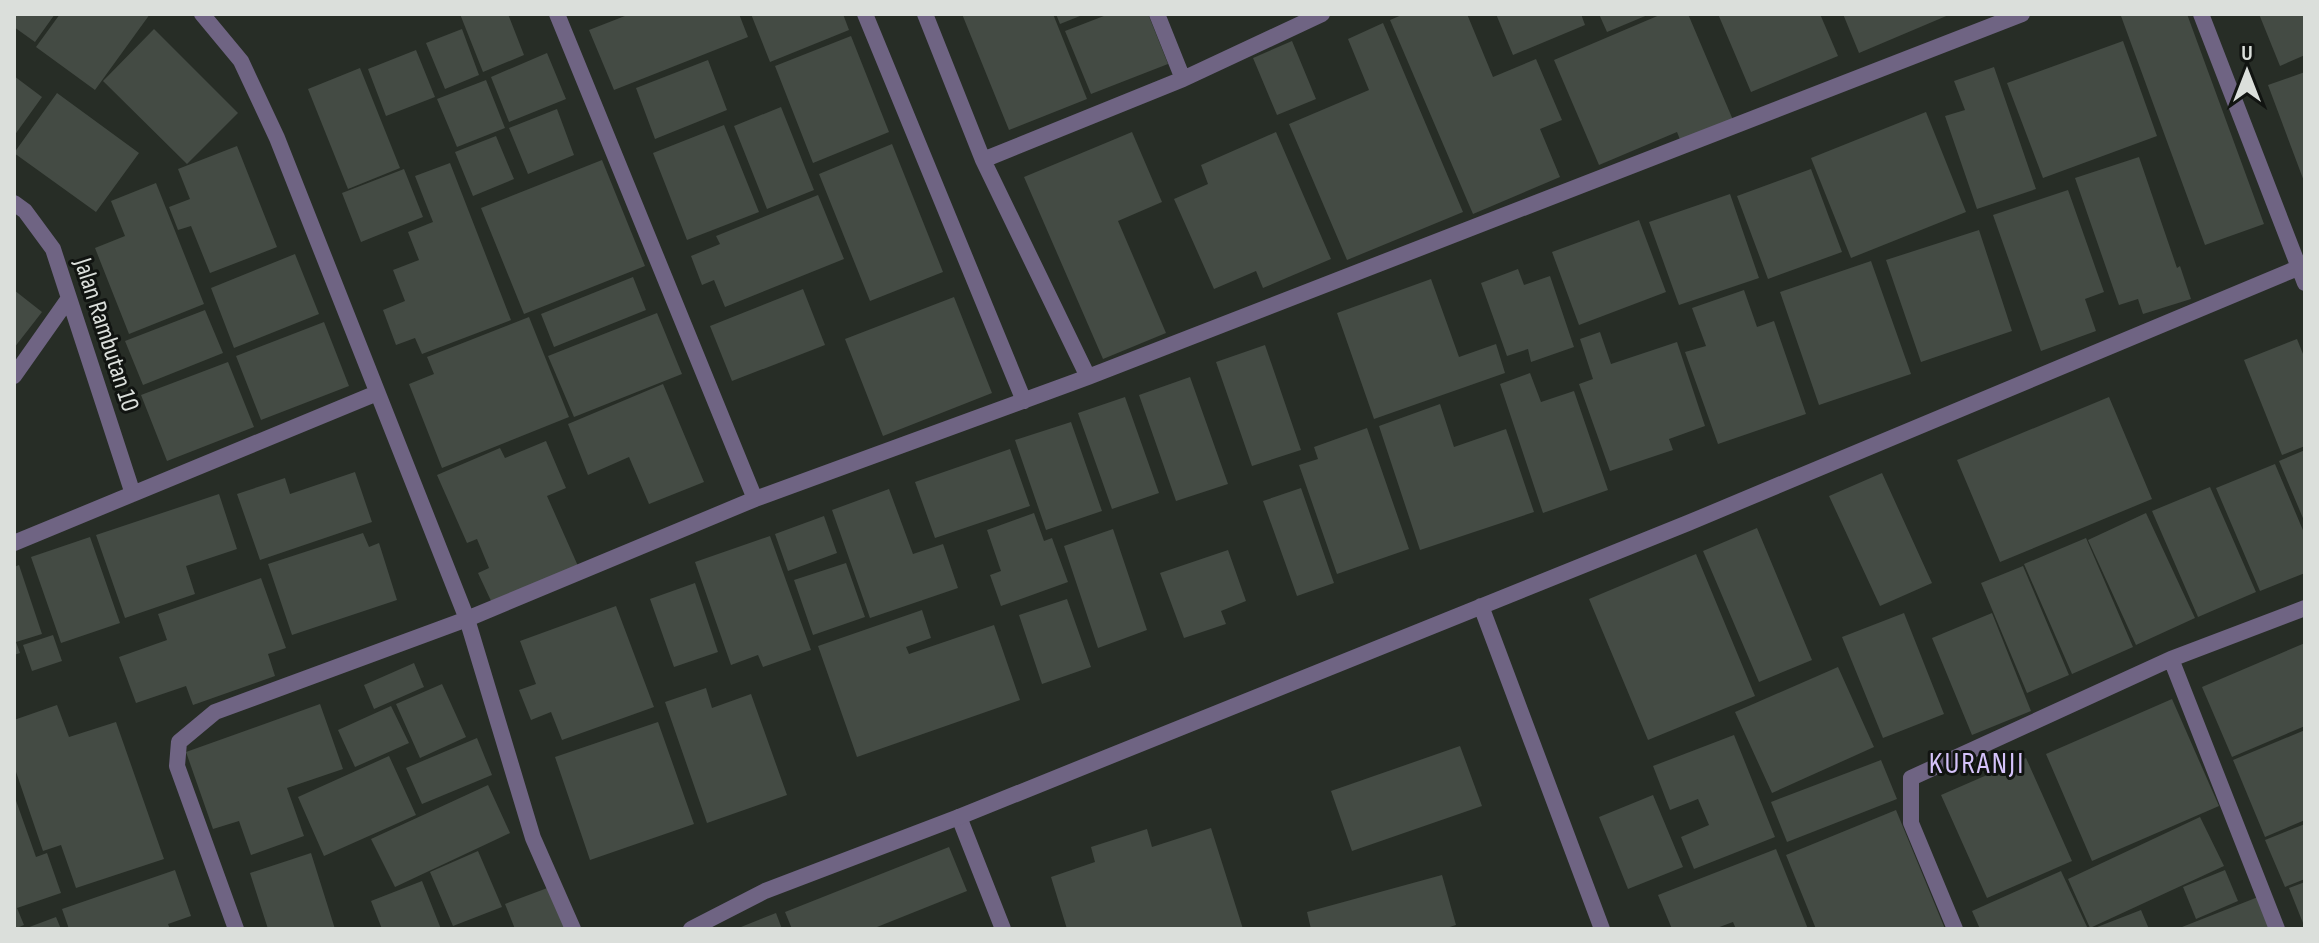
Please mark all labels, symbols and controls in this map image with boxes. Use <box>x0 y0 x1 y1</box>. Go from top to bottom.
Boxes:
north arrow <box>2207 32 2287 112</box>
text: U <box>2241 40 2253 67</box>
street label: Jalan Rambutan 10 <box>66 254 145 416</box>
district label: KURANJI <box>1929 746 2025 782</box>

